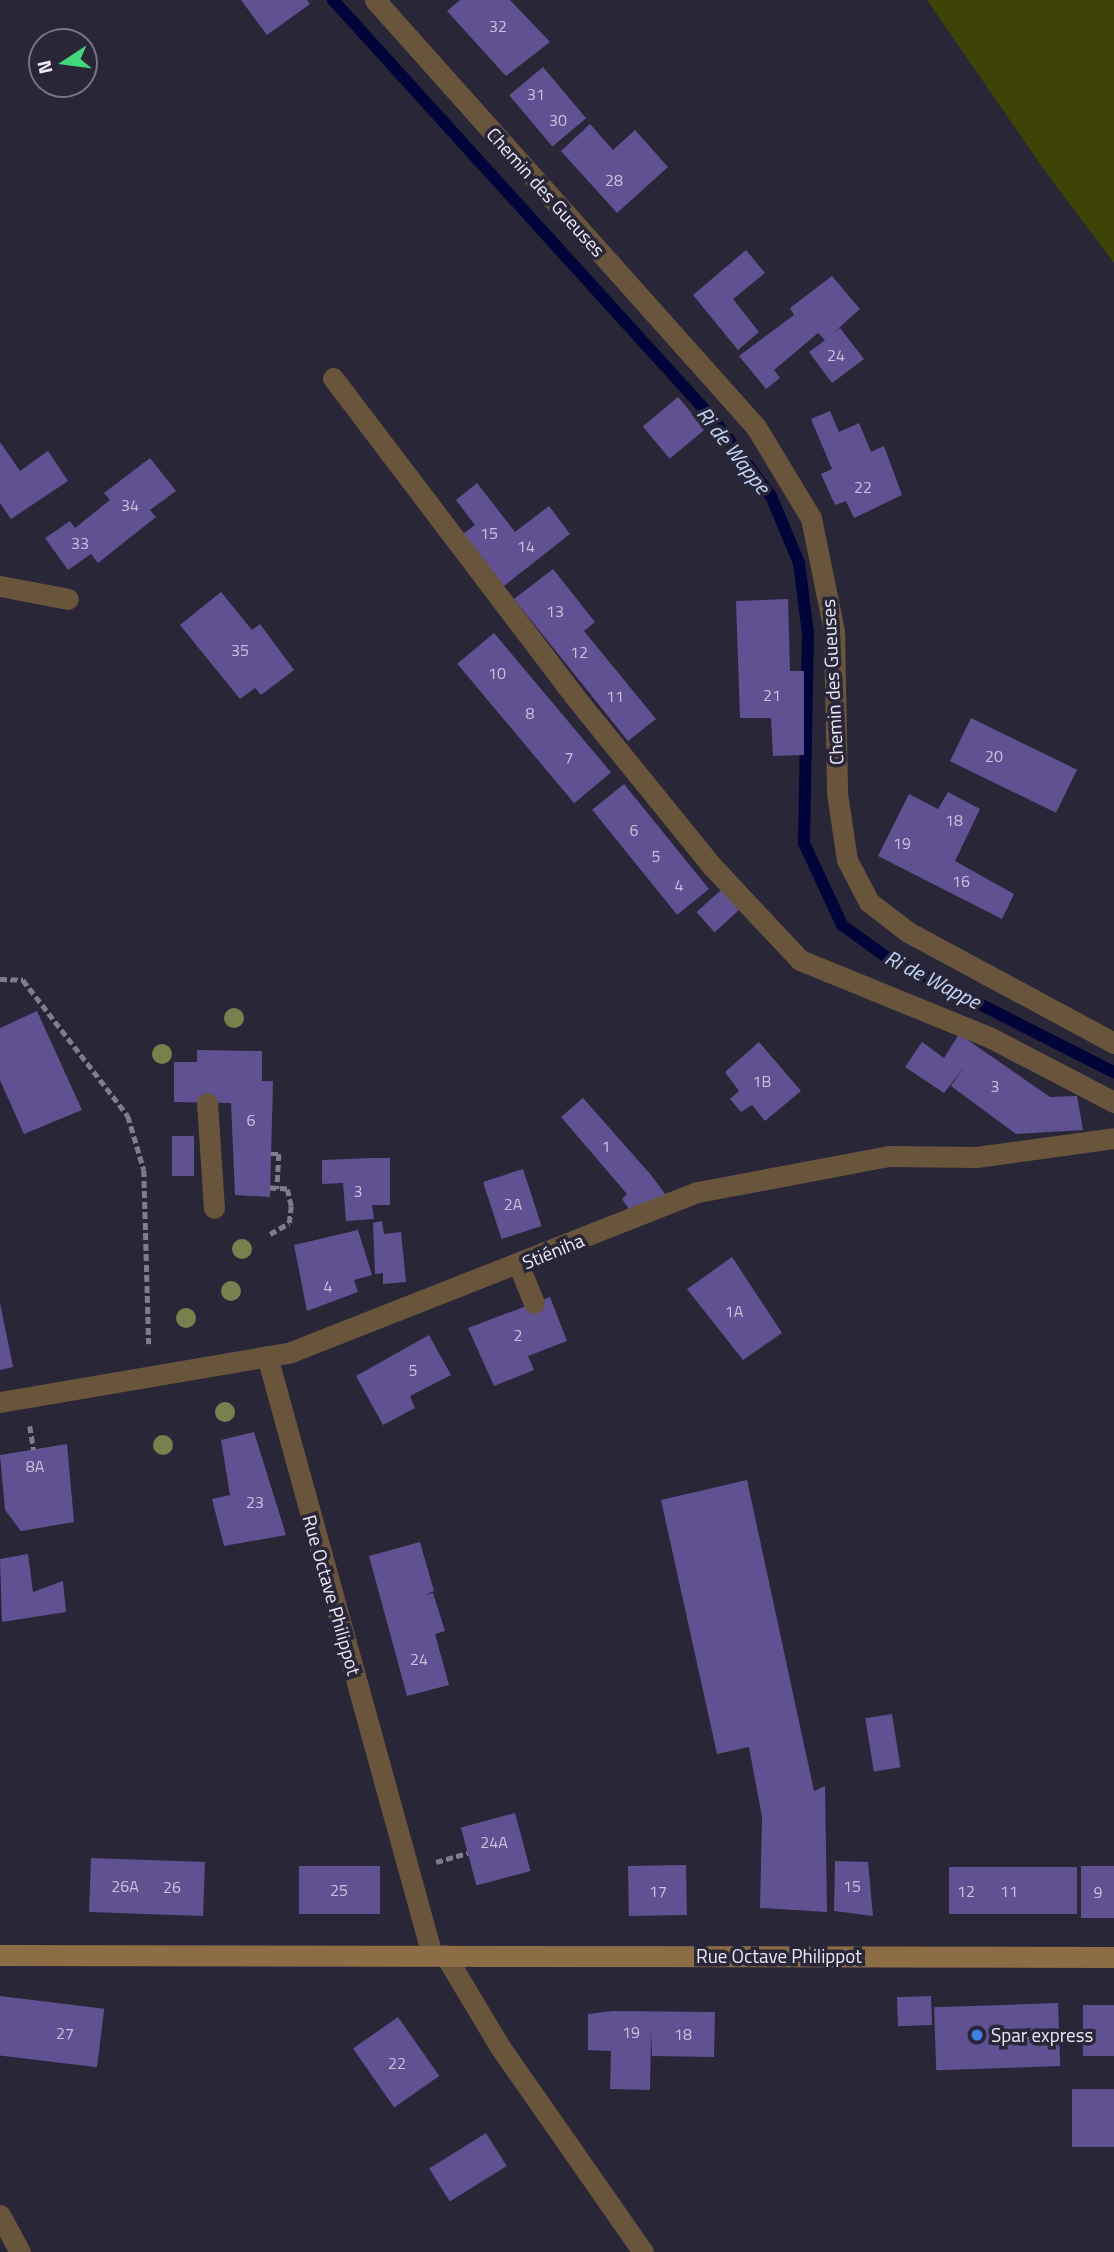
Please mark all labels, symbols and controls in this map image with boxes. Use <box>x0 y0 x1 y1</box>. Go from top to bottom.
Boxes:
house number: 32 <box>489 16 507 36</box>
north arrow <box>28 28 98 98</box>
text: N <box>28 58 60 77</box>
house number: 31 <box>527 84 545 104</box>
house number: 30 <box>549 110 567 130</box>
street label: Chemin des Gueuses <box>482 123 610 261</box>
house number: 28 <box>605 170 623 190</box>
house number: 24 <box>827 345 845 365</box>
water label: Ri de Wappe <box>692 401 776 499</box>
house number: 22 <box>854 477 872 497</box>
house number: 34 <box>121 495 139 515</box>
house number: 15 <box>480 523 498 543</box>
house number: 33 <box>71 533 89 553</box>
house number: 14 <box>517 536 535 556</box>
street label: Chemin des Gueuses <box>816 599 848 765</box>
house number: 13 <box>546 601 564 621</box>
house number: 35 <box>231 640 249 660</box>
house number: 12 <box>570 642 588 662</box>
house number: 10 <box>488 663 506 683</box>
house number: 21 <box>763 685 781 705</box>
house number: 11 <box>606 686 624 706</box>
house number: 8 <box>526 703 534 723</box>
house number: 20 <box>985 746 1003 766</box>
house number: 7 <box>565 747 573 767</box>
house number: 18 <box>945 810 963 830</box>
house number: 6 <box>630 820 638 840</box>
house number: 19 <box>893 833 911 853</box>
house number: 5 <box>652 846 660 866</box>
house number: 16 <box>952 871 970 891</box>
house number: 4 <box>675 875 683 895</box>
water label: Ri de Wappe <box>881 944 985 1014</box>
house number: 1B <box>753 1071 771 1091</box>
house number: 3 <box>991 1076 999 1096</box>
house number: 6 <box>247 1110 255 1130</box>
house number: 1 <box>602 1136 610 1156</box>
house number: 3 <box>354 1181 362 1201</box>
house number: 2A <box>504 1194 522 1214</box>
street label: Stiéniha <box>519 1228 587 1274</box>
house number: 4 <box>324 1276 332 1296</box>
house number: 1A <box>725 1301 743 1321</box>
house number: 2 <box>514 1325 522 1345</box>
house number: 5 <box>409 1360 417 1380</box>
house number: 8A <box>26 1456 44 1476</box>
house number: 23 <box>246 1492 264 1512</box>
street label: Rue Octave Philippot <box>298 1512 366 1678</box>
house number: 24 <box>410 1649 428 1669</box>
house number: 24A <box>480 1832 508 1852</box>
house number: 26A <box>111 1876 139 1896</box>
house number: 15 <box>843 1876 861 1896</box>
house number: 26 <box>163 1877 181 1897</box>
house number: 25 <box>330 1880 348 1900</box>
house number: 17 <box>649 1881 667 1901</box>
house number: 12 <box>957 1881 975 1901</box>
house number: 11 <box>1000 1881 1018 1901</box>
house number: 9 <box>1094 1882 1102 1902</box>
street label: Rue Octave Philippot <box>696 1945 862 1967</box>
house number: 19 <box>622 2022 640 2042</box>
house number: 27 <box>56 2023 74 2043</box>
house number: 18 <box>674 2024 692 2044</box>
place label: Spar express <box>991 2024 1093 2046</box>
marker: Spar express <box>969 2027 985 2043</box>
house number: 22 <box>388 2053 406 2073</box>

